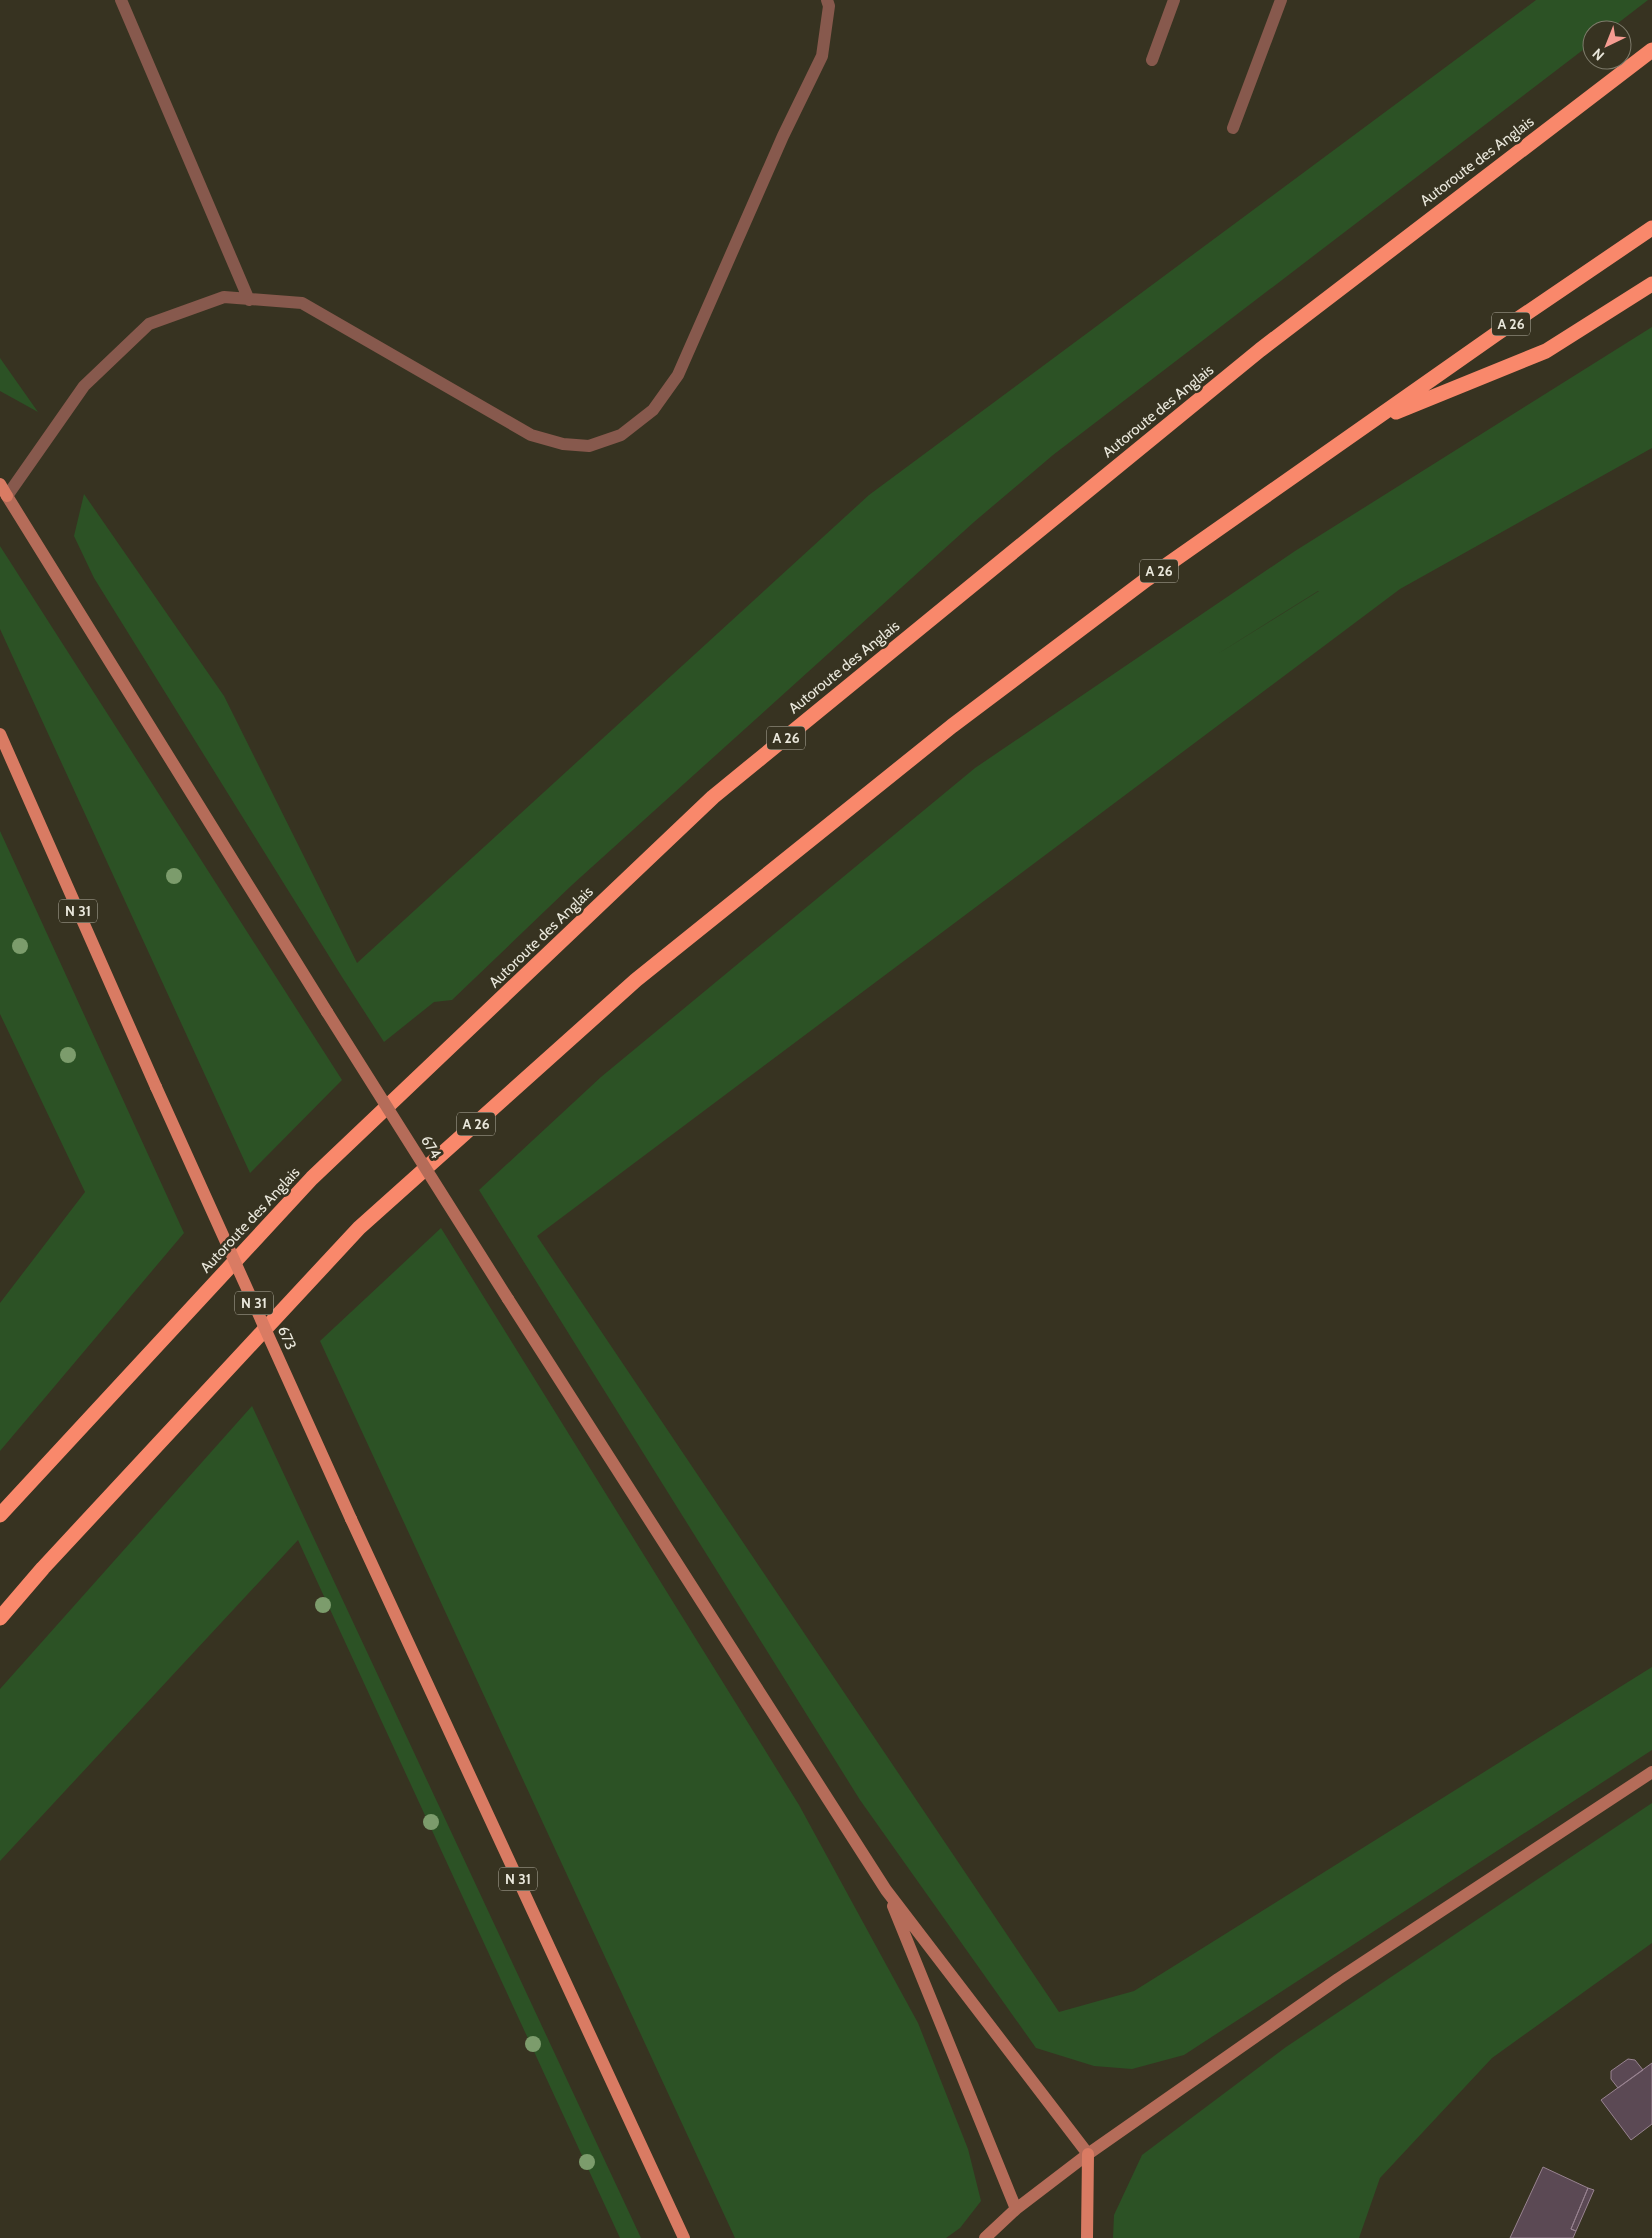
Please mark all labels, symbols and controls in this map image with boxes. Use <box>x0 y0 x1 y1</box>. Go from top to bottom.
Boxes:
north arrow <box>1582 20 1632 70</box>
text: N <box>1588 45 1608 64</box>
street label: Autoroute des Anglais <box>1417 112 1537 210</box>
road number: A 26 <box>1492 312 1530 336</box>
street label: Autoroute des Anglais <box>1099 361 1217 461</box>
road number: A 26 <box>1140 560 1178 582</box>
street label: Autoroute des Anglais <box>785 617 903 717</box>
road number: A 26 <box>767 726 805 750</box>
street label: Autoroute des Anglais <box>485 883 597 991</box>
road number: N 31 <box>59 899 97 922</box>
road number: A 26 <box>457 1112 495 1136</box>
street label: 674 <box>417 1132 445 1162</box>
street label: Autoroute des Anglais <box>196 1164 304 1276</box>
road number: N 31 <box>235 1292 273 1315</box>
street label: 673 <box>274 1323 300 1353</box>
road number: N 31 <box>499 1868 537 1890</box>

